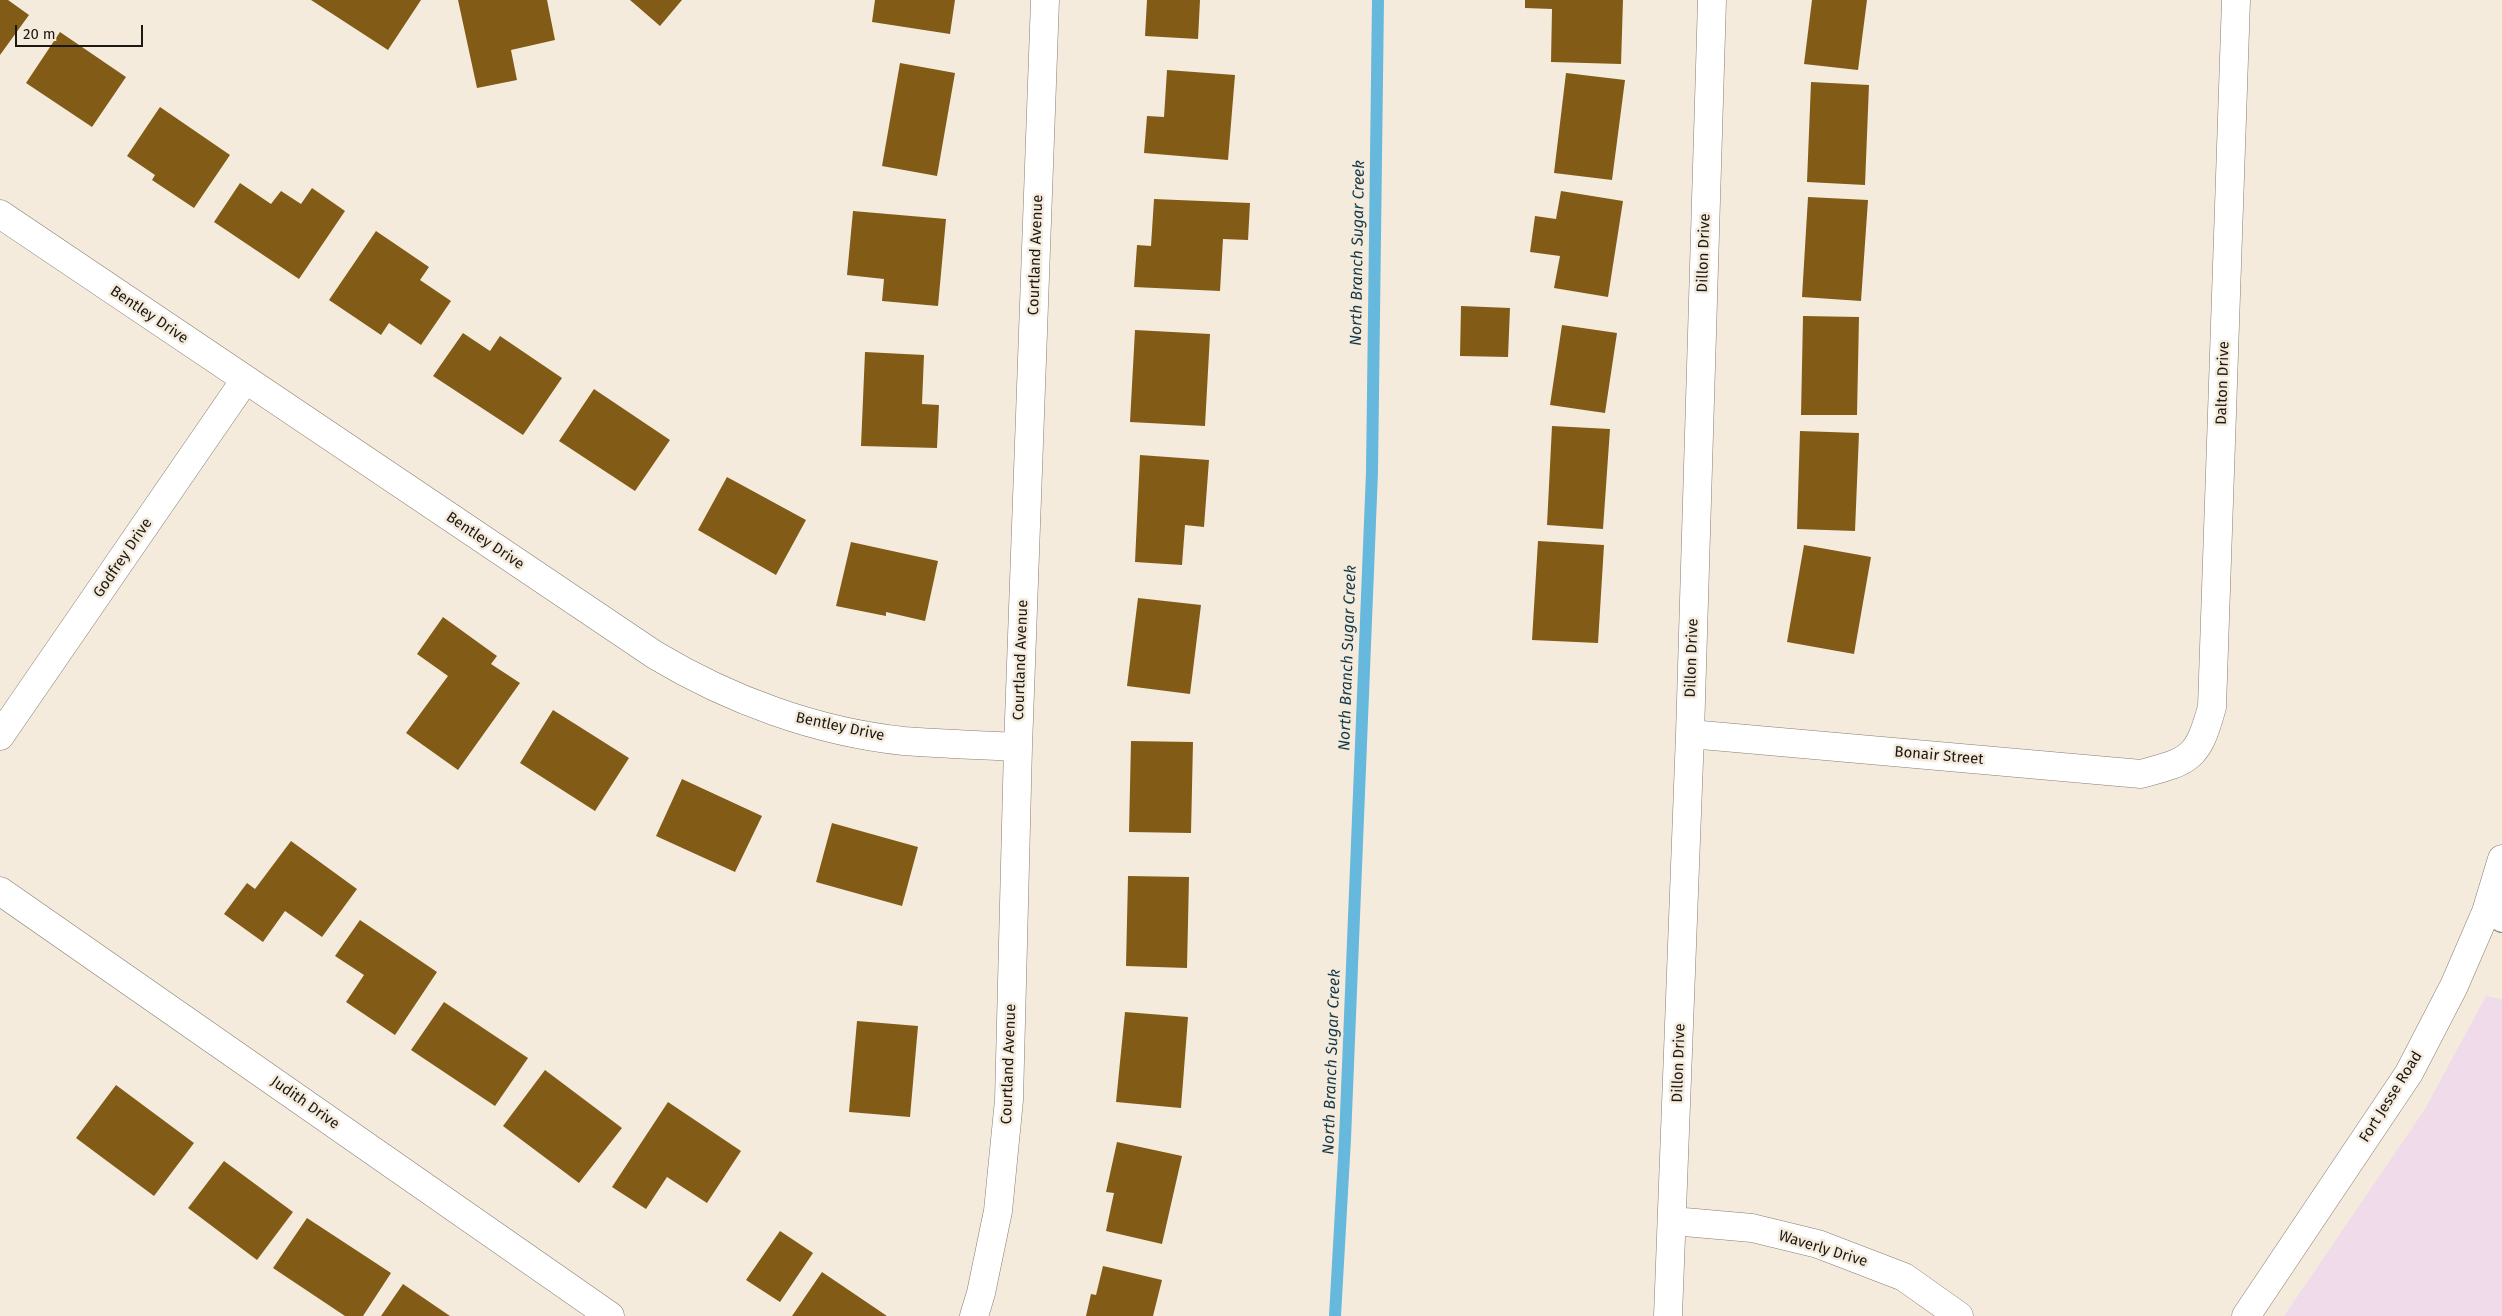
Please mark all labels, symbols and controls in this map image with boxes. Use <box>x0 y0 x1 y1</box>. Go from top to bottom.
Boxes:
scale bar <box>18 15 145 47</box>
text: 20 m <box>23 25 56 43</box>
water label: North Branch Sugar Creek <box>1347 160 1369 346</box>
street label: Courtland Avenue <box>1025 194 1047 316</box>
street label: Dillon Drive <box>1694 213 1714 293</box>
street label: Bentley Drive <box>107 282 191 348</box>
street label: Dalton Drive <box>2213 341 2233 425</box>
street label: Bentley Drive <box>443 508 527 574</box>
street label: Godfrey Drive <box>90 515 156 601</box>
water label: North Branch Sugar Creek <box>1335 565 1361 751</box>
street label: Courtland Avenue <box>1010 599 1032 721</box>
street label: Dillon Drive <box>1682 618 1702 698</box>
street label: Bentley Drive <box>794 709 886 745</box>
street label: Bonair Street <box>1894 743 1984 769</box>
water label: North Branch Sugar Creek <box>1319 969 1345 1155</box>
street label: Courtland Avenue <box>998 1003 1020 1125</box>
street label: Dillon Drive <box>1669 1023 1689 1103</box>
street label: Fort Jesse Road <box>2356 1048 2426 1146</box>
street label: Judith Drive <box>267 1073 343 1133</box>
street label: Waverly Drive <box>1776 1227 1870 1271</box>

